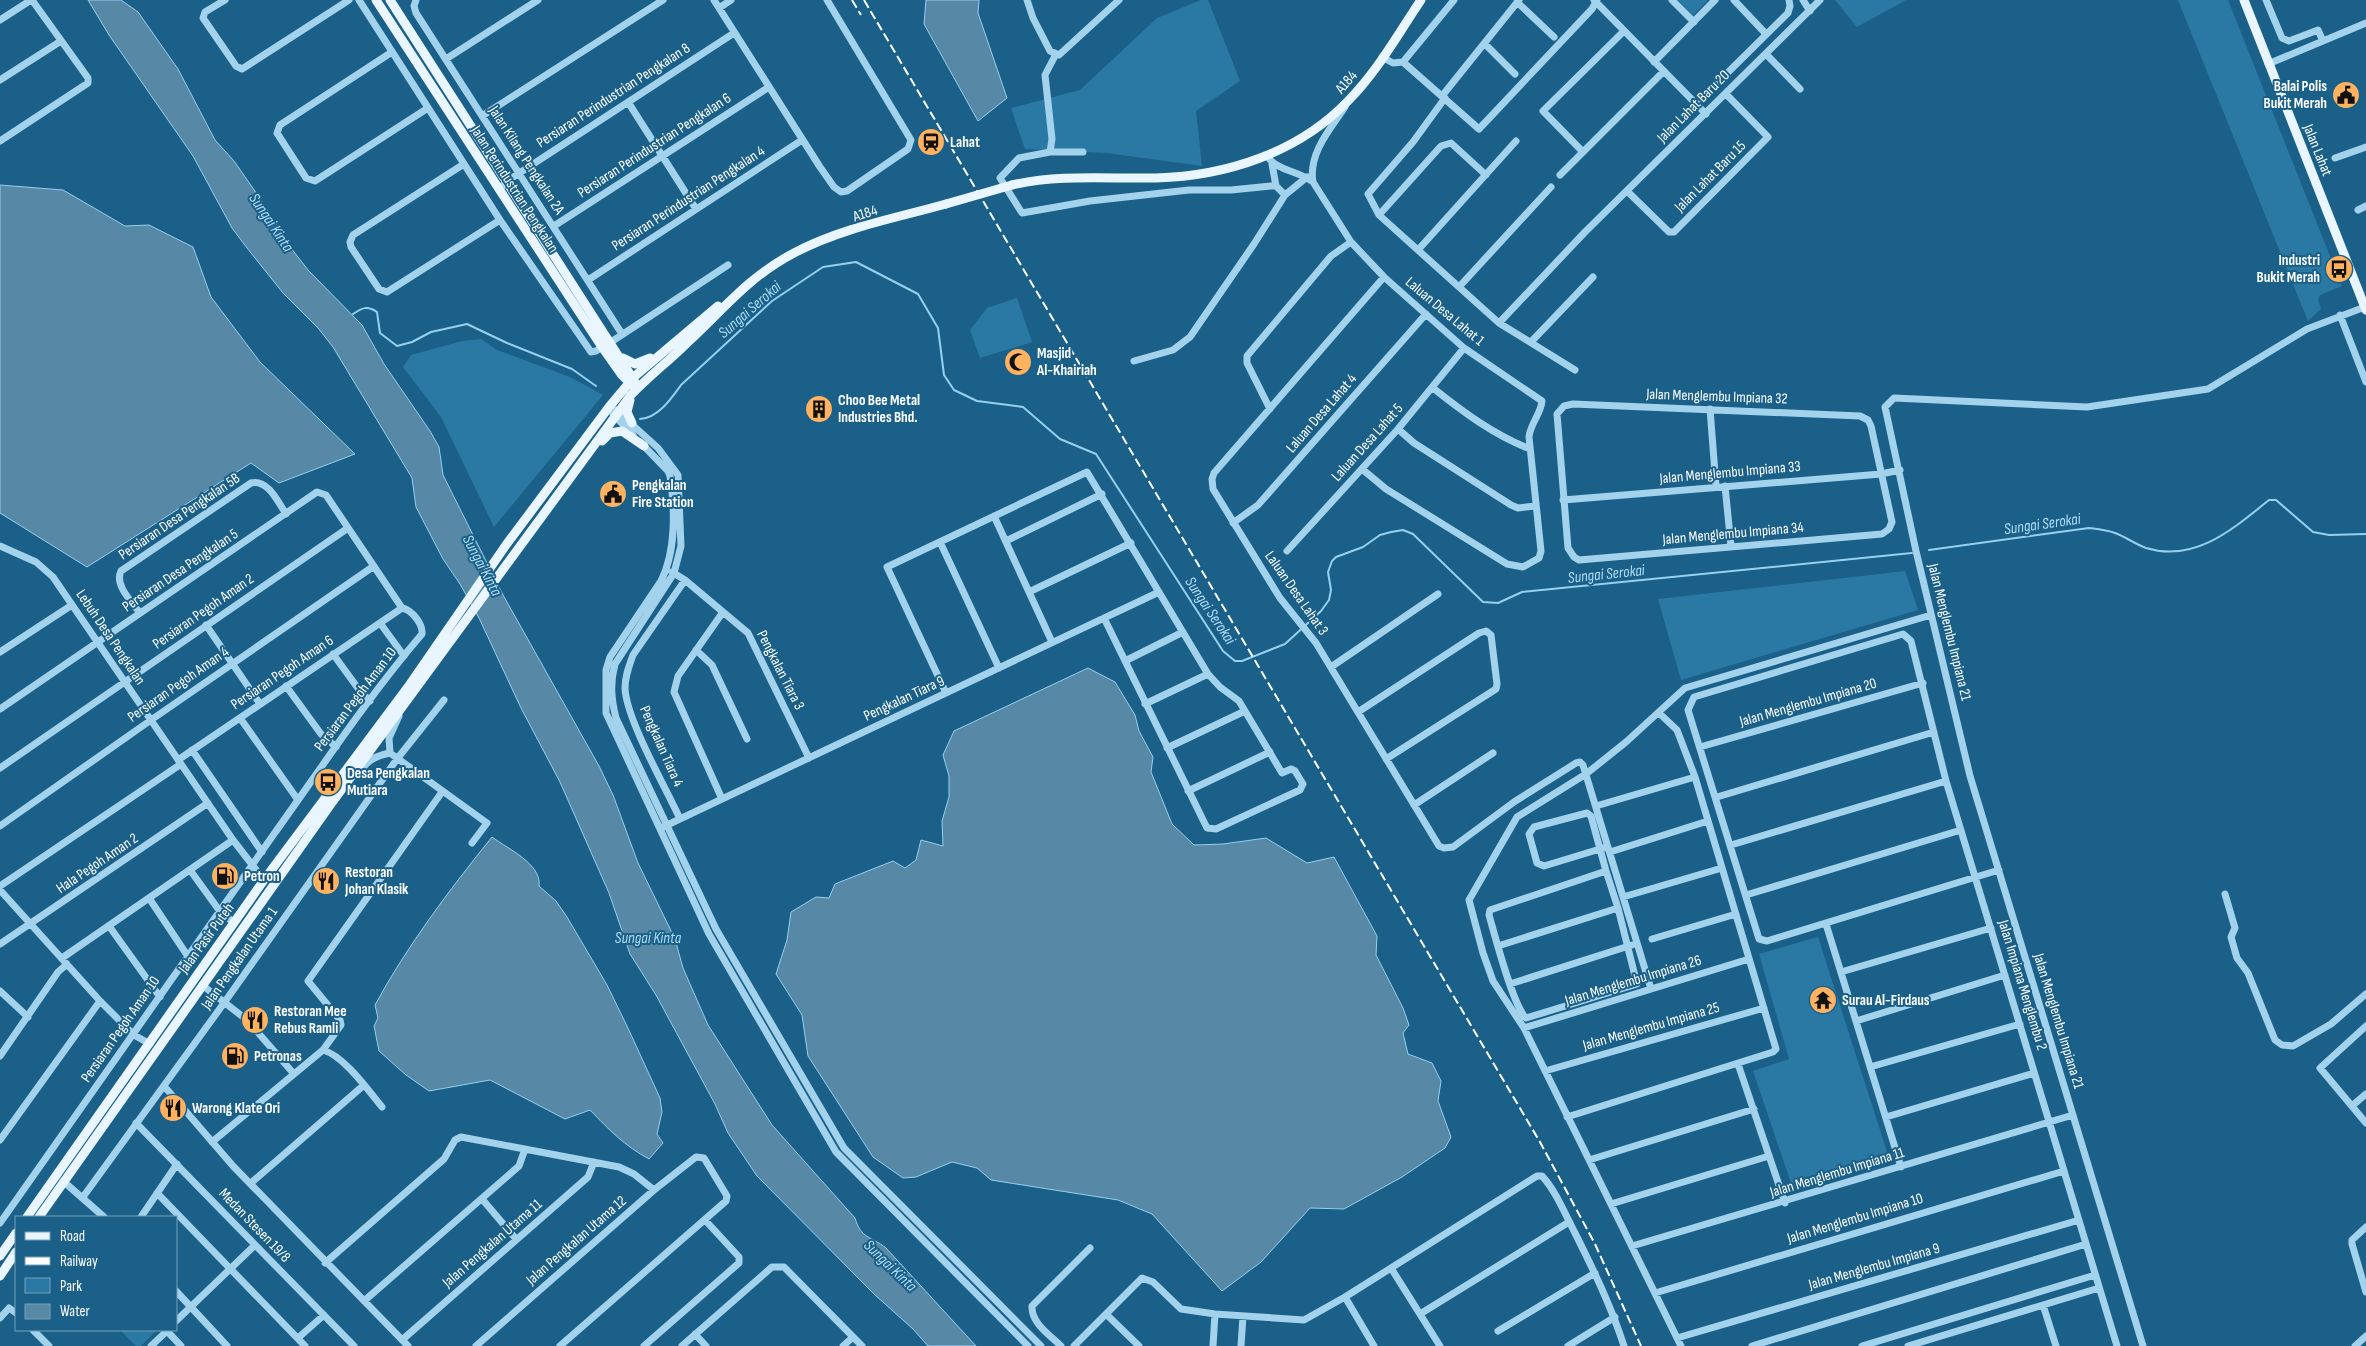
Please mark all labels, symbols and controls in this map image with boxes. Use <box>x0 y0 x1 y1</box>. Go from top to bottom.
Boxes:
street label: Persiaran Perindustrian Pengkalan 8 <box>533 39 694 152</box>
street label: Jalan Lahat Baru 20 <box>1652 66 1734 147</box>
street label: A184 <box>1330 67 1362 99</box>
place label: Balai Polis Bukit Merah <box>2264 77 2327 113</box>
public building icon: Balai Polis Bukit Merah <box>2331 80 2361 110</box>
street label: Persiaran Perindustrian Pengkalan 6 <box>574 89 735 202</box>
street label: Jalan Kilang Pengkalan 2A <box>484 102 569 219</box>
street label: Jalan Perindustrian Pengkalan <box>466 121 563 256</box>
street label: Jalan Lahat <box>2298 121 2337 179</box>
station icon: Lahat <box>916 127 946 157</box>
place label: Lahat <box>950 133 980 152</box>
street label: Jalan Lahat Baru 15 <box>1670 137 1750 217</box>
street label: Persiaran Perindustrian Pengkalan 4 <box>608 142 769 255</box>
water label: Sungai Kinta <box>244 190 297 256</box>
street label: A184 <box>850 201 880 226</box>
place label: Industri Bukit Merah <box>2257 251 2320 287</box>
bus stop icon: Industri Bukit Merah <box>2324 254 2354 284</box>
street label: Laluan Desa Lahat 1 <box>1401 273 1489 351</box>
water label: Sungai Serokai <box>715 277 786 343</box>
place label: Masjid Al-Khairiah <box>1036 344 1097 380</box>
mosque icon: Masjid Al-Khairiah <box>1003 347 1033 377</box>
street label: Laluan Desa Lahat 4 <box>1282 370 1361 457</box>
street label: Jalan Menglembu Impiana 32 <box>1645 385 1788 408</box>
place label: Choo Bee Metal Industries Bhd. <box>838 391 920 427</box>
building icon: Choo Bee Metal Industries Bhd. <box>804 394 834 424</box>
street label: Laluan Desa Lahat 5 <box>1327 399 1407 485</box>
street label: Jalan Menglembu Impiana 33 <box>1658 457 1801 488</box>
street label: Persiaran Desa Pengkalan 5B <box>115 469 244 564</box>
place label: Pengkalan Fire Station <box>632 476 694 512</box>
public building icon: Pengkalan Fire Station <box>598 479 628 509</box>
water label: Sungai Serokai <box>2003 510 2083 539</box>
street label: Jalan Menglembu Impiana 34 <box>1661 518 1804 549</box>
street label: Persiaran Desa Pengkalan 5 <box>119 525 242 616</box>
water label: Sungai Kinta <box>458 532 506 600</box>
street label: Laluan Desa Lahat 3 <box>1261 547 1333 639</box>
water label: Sungai Serokai <box>1567 561 1647 588</box>
street label: Jalan Menglembu Impiana 21 <box>1923 561 1976 703</box>
street label: Persiaran Pegoh Aman 2 <box>149 569 258 653</box>
water label: Sungai Serokai <box>1180 574 1240 649</box>
street label: Lebuh Desa Pengkalan <box>72 586 149 689</box>
street label: Pengkalan Tiara 3 <box>752 627 809 713</box>
street label: Persiaran Pegoh Aman 6 <box>227 631 337 714</box>
street label: Persiaran Pegoh Aman 4 <box>124 642 233 726</box>
street label: Persiaran Pegoh Aman 10 <box>310 644 401 755</box>
street label: Pengkalan Tiara 9 <box>861 671 948 725</box>
street label: Jalan Menglembu Impiana 20 <box>1736 674 1879 731</box>
street label: Pengkalan Tiara 4 <box>635 703 688 790</box>
place label: Desa Pengkalan Mutiara <box>347 764 430 800</box>
bus stop icon: Desa Pengkalan Mutiara <box>313 767 343 797</box>
street label: Hala Pegoh Aman 2 <box>53 829 142 898</box>
fuel station icon: Petron <box>210 861 240 891</box>
place label: Restoran Johan Klasik <box>344 863 409 899</box>
restaurant icon: Restoran Johan Klasik <box>311 866 341 896</box>
place label: Petron <box>244 867 280 886</box>
street label: Jalan Pasir Puteh <box>174 899 238 978</box>
street label: Jalan Pengkalan Utama 1 <box>196 903 282 1014</box>
street label: Jalan Impiana Menglembu 2 <box>1993 917 2051 1053</box>
water label: Sungai Kinta <box>615 929 682 948</box>
street label: Jalan Menglembu Impiana 21 <box>2029 950 2088 1092</box>
street label: Jalan Menglembu Impiana 26 <box>1562 951 1704 1011</box>
street label: Persiaran Pegoh Aman 10 <box>77 973 164 1086</box>
temple icon: Surau Al-Firdaus <box>1808 985 1838 1015</box>
place label: Surau Al-Firdaus <box>1842 991 1930 1010</box>
street label: Jalan Menglembu Impiana 25 <box>1580 998 1722 1055</box>
place label: Restoran Mee Rebus Ramli <box>274 1002 347 1038</box>
restaurant icon: Restoran Mee Rebus Ramli <box>240 1005 270 1035</box>
fuel station icon: Petronas <box>220 1041 250 1071</box>
place label: Petronas <box>254 1047 302 1066</box>
restaurant icon: Warong Klate Ori <box>158 1093 188 1123</box>
place label: Warong Klate Ori <box>192 1099 280 1118</box>
street label: Jalan Menglembu Impiana 11 <box>1767 1143 1907 1202</box>
street label: Medan Stesen 19/8 <box>215 1184 295 1266</box>
street label: Jalan Menglembu Impiana 10 <box>1784 1189 1925 1248</box>
street label: Jalan Pengkalan Utama 12 <box>521 1192 630 1290</box>
street label: Jalan Pengkalan Utama 11 <box>438 1194 547 1292</box>
legend <box>15 1216 178 1331</box>
text: Road <box>60 1227 85 1246</box>
water label: Sungai Kinta <box>859 1236 921 1296</box>
street label: Jalan Menglembu Impiana 9 <box>1805 1239 1942 1295</box>
text: Railway <box>60 1252 98 1271</box>
text: Park <box>60 1277 82 1296</box>
text: Water <box>60 1302 91 1321</box>

